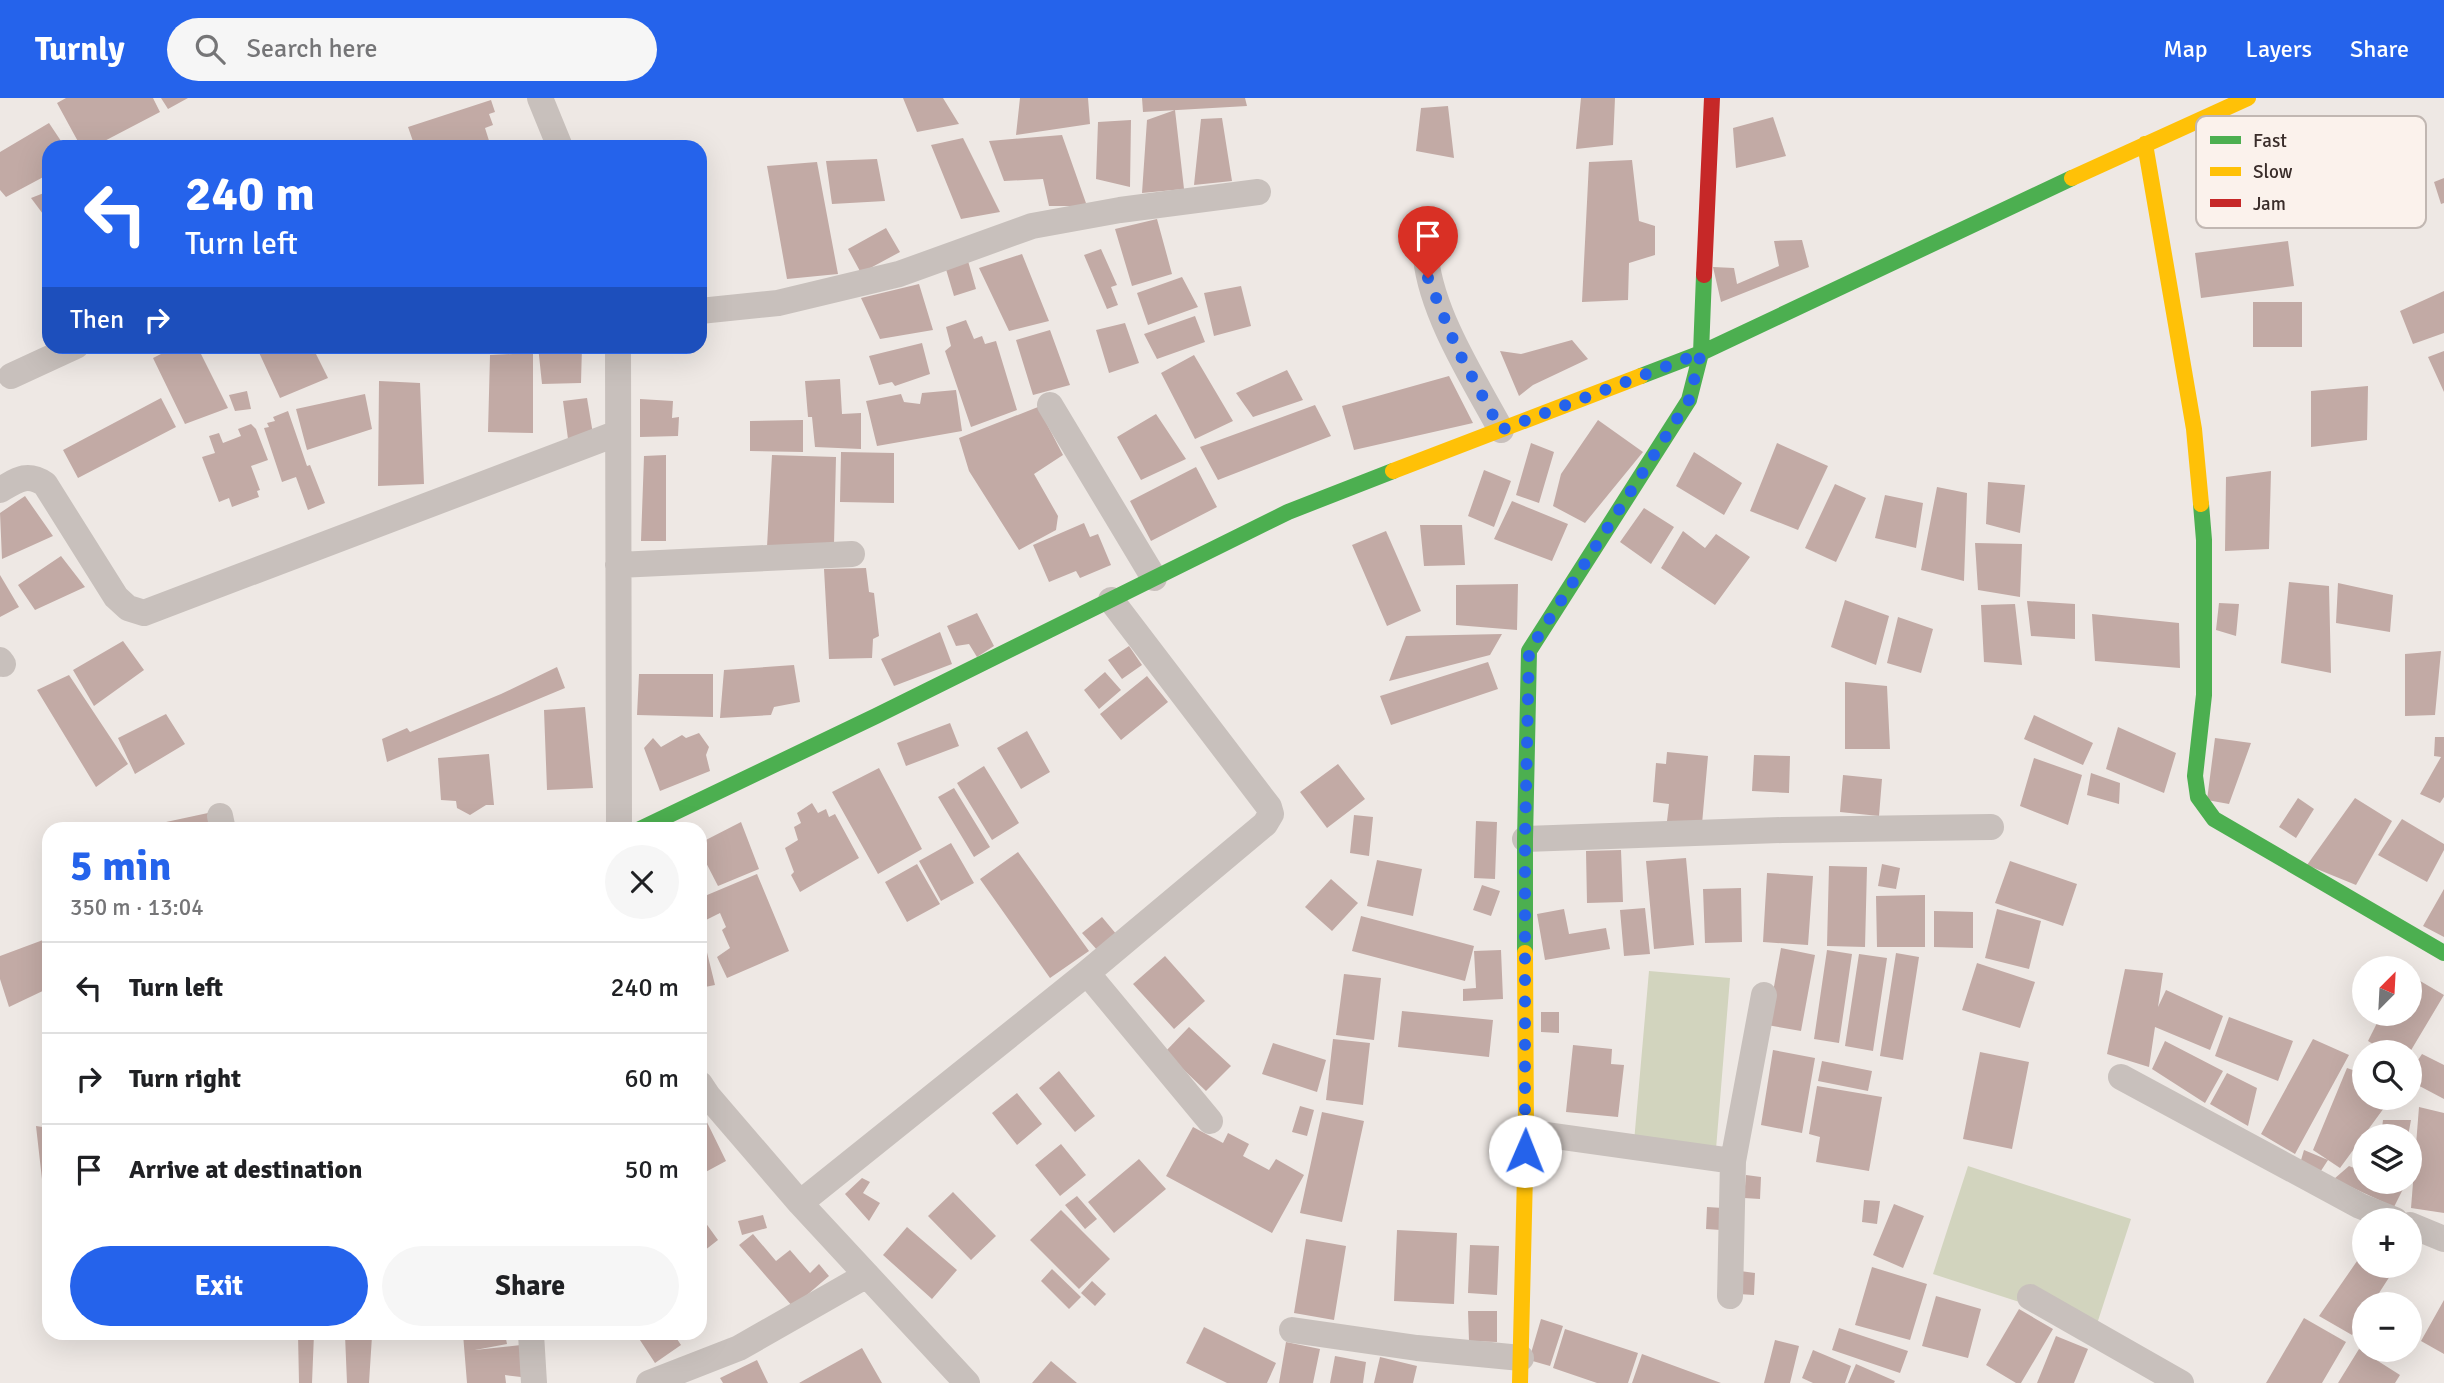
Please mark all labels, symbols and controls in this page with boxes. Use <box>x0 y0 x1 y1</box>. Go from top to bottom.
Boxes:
search box <box>167 18 657 81</box>
text: Turnly <box>35 29 125 70</box>
icon: search <box>191 30 229 68</box>
text: Search here <box>247 33 378 65</box>
text: Map <box>2163 34 2208 64</box>
text: Layers <box>2246 34 2312 64</box>
text: Share <box>2350 34 2409 64</box>
legend <box>2196 116 2426 228</box>
text: Fast <box>2253 129 2287 153</box>
text: Slow <box>2253 160 2293 184</box>
text: 240 m <box>185 164 315 224</box>
icon: left <box>70 168 161 259</box>
text: Jam <box>2253 192 2286 216</box>
pin <box>1398 206 1458 278</box>
icon: arrive <box>1409 217 1447 255</box>
text: Turn left <box>185 224 298 263</box>
icon: right <box>138 301 176 339</box>
text: Then <box>70 304 124 336</box>
text: 5 min <box>70 841 171 892</box>
button: close <box>605 845 679 919</box>
text: 350 m · 13:04 <box>70 893 204 922</box>
north arrow <box>2352 956 2422 1026</box>
map controls <box>2352 956 2422 1362</box>
icon: left <box>70 969 108 1007</box>
text: Turn left <box>129 972 223 1004</box>
text: 240 m <box>610 972 679 1004</box>
button: search <box>2352 1040 2422 1110</box>
icon: right <box>70 1060 108 1098</box>
text: Turn right <box>129 1063 241 1095</box>
text: 60 m <box>624 1063 679 1095</box>
position arrow <box>1488 1114 1562 1188</box>
button: layers <box>2352 1124 2422 1194</box>
icon: arrive <box>70 1151 108 1189</box>
text: Arrive at destination <box>129 1154 362 1186</box>
text: 50 m <box>624 1154 679 1186</box>
button: + <box>2352 1208 2422 1278</box>
button: Exit <box>70 1246 368 1326</box>
button: Share <box>382 1246 679 1326</box>
button: − <box>2352 1292 2422 1362</box>

